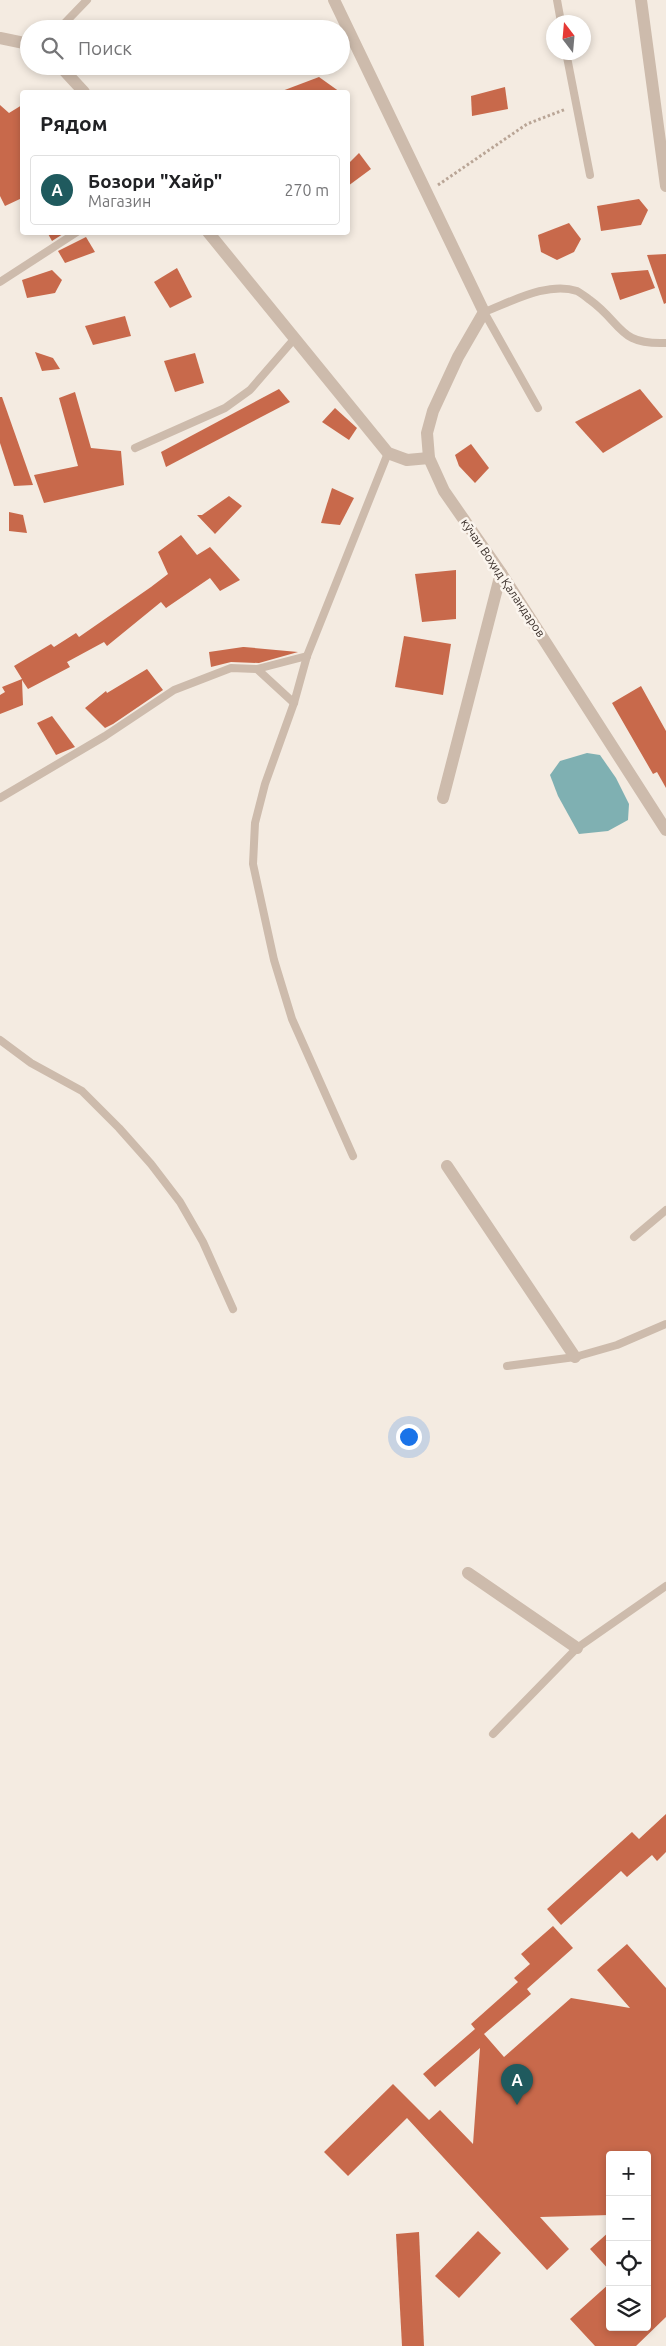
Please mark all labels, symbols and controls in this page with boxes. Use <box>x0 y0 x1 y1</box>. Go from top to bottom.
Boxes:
north arrow <box>546 15 591 60</box>
search box <box>20 20 350 75</box>
icon: search <box>38 34 66 62</box>
text: Поиск <box>78 37 132 59</box>
text: Рядом <box>40 111 108 135</box>
text: Бозори "Хайр" <box>88 170 222 192</box>
text: A <box>51 181 63 199</box>
text: 270 m <box>284 181 329 199</box>
text: Магазин <box>88 192 151 210</box>
street label: кӯчаи Воҳид Қаландаров <box>459 516 548 639</box>
your location <box>396 1424 422 1450</box>
pin: A <box>501 2064 533 2105</box>
map controls <box>606 2151 651 2331</box>
button: + <box>606 2151 651 2196</box>
button: − <box>606 2196 651 2241</box>
button: locate <box>606 2241 651 2286</box>
button: layers <box>606 2286 651 2331</box>

